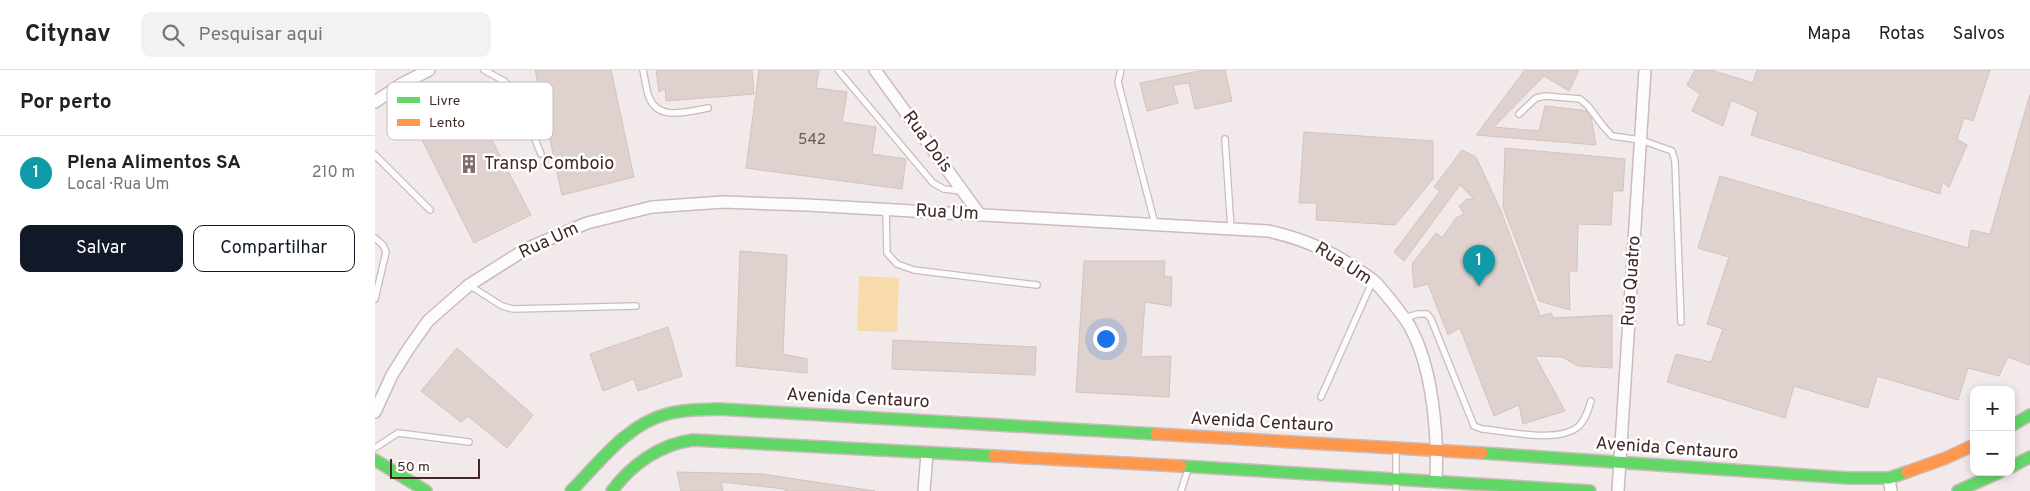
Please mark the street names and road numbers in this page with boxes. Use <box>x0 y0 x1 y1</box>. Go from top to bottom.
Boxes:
street label: Rua Dois <box>897 107 957 177</box>
street label: Rua Um <box>915 200 979 226</box>
street label: Rua Um <box>515 217 583 265</box>
street label: Rua Quatro <box>1617 235 1647 327</box>
street label: Rua Um <box>1310 237 1376 291</box>
street label: Avenida Centauro <box>786 384 930 414</box>
street label: Avenida Centauro <box>1190 408 1334 438</box>
street label: Avenida Centauro <box>1595 433 1739 465</box>

